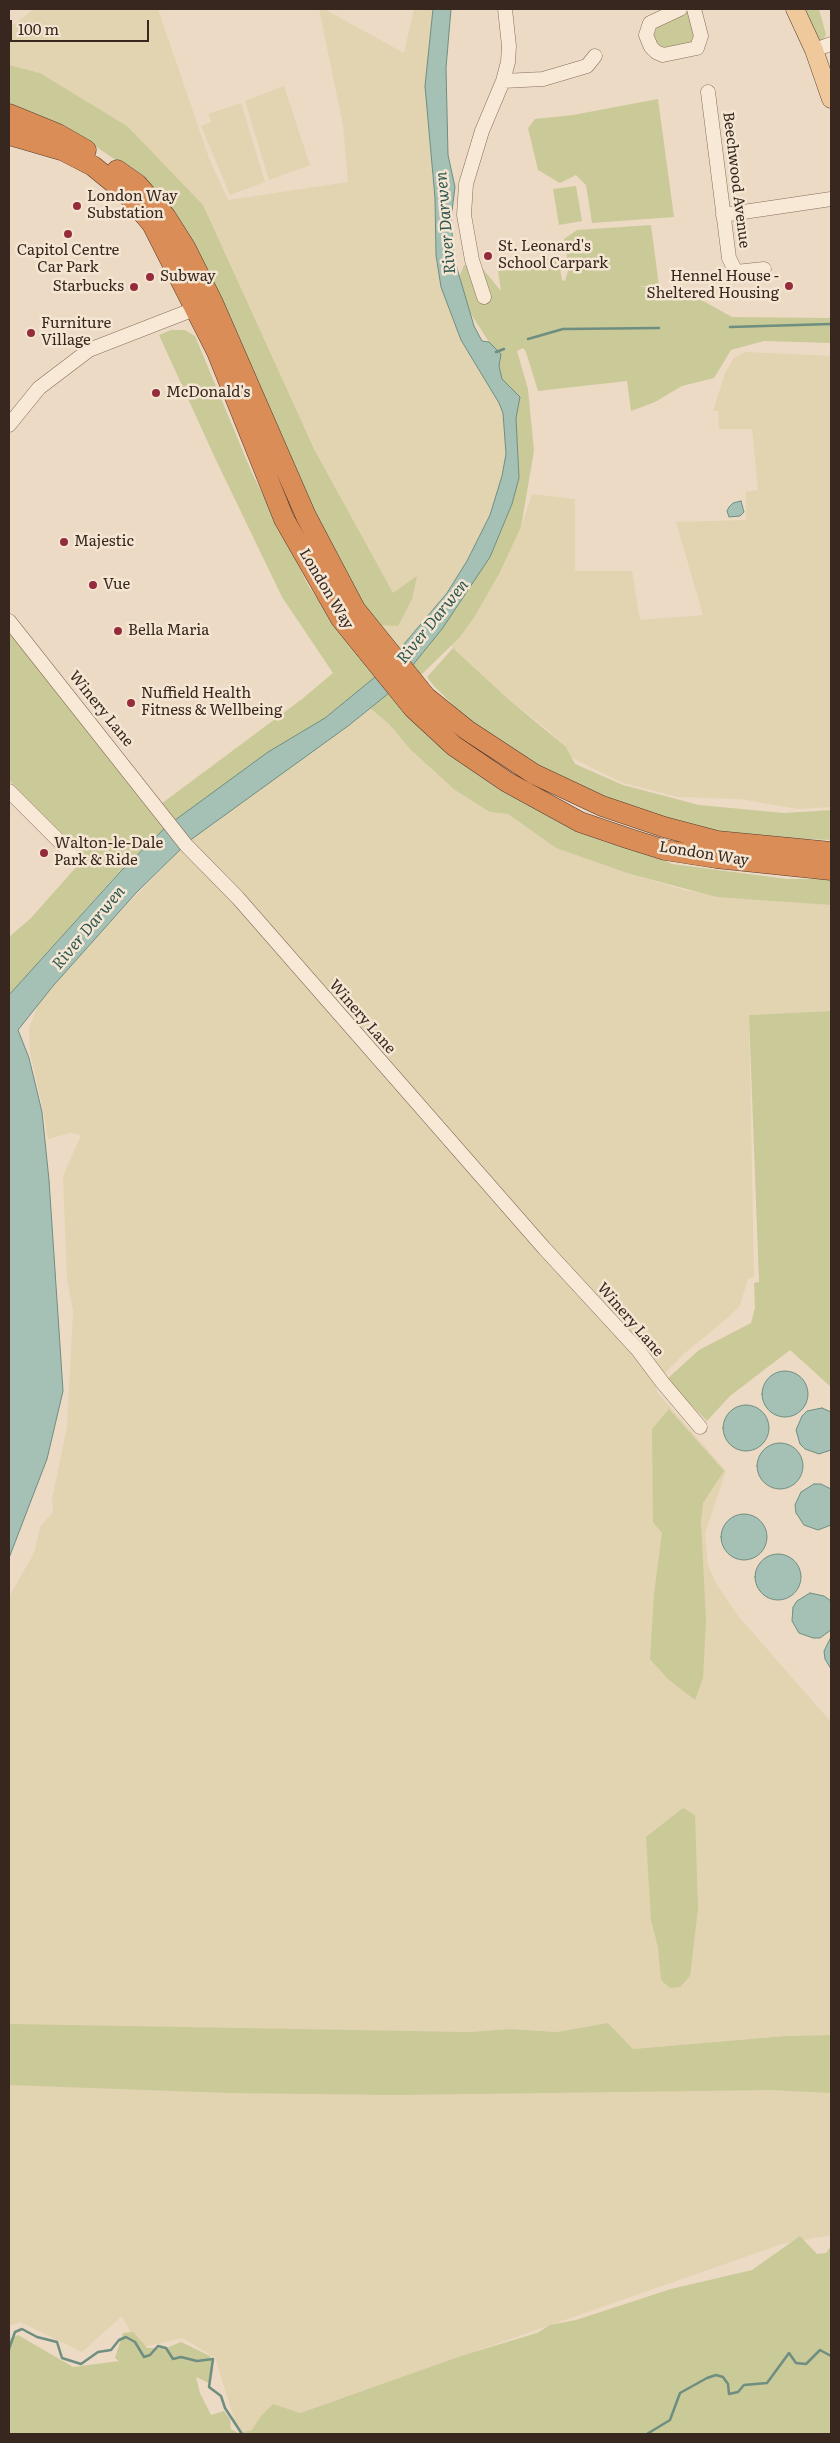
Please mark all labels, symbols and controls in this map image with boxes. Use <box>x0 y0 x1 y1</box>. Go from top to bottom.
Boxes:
scale bar <box>12 10 151 42</box>
text: 100 m <box>18 17 59 40</box>
street label: Beechwood Avenue <box>719 111 753 249</box>
water label: River Darwen <box>432 171 460 275</box>
place label: London Way Substation <box>87 188 178 223</box>
marker: London Way Substation <box>71 200 83 212</box>
marker: Capitol Centre Car Park <box>62 228 74 240</box>
place label: St. Leonard's School Carpark <box>498 238 608 273</box>
place label: Capitol Centre Car Park <box>17 242 119 277</box>
marker: St. Leonard's School Carpark <box>482 250 494 262</box>
place label: Subway <box>160 268 216 286</box>
place label: Hennel House - Sheltered Housing <box>646 268 779 303</box>
marker: Subway <box>144 271 156 283</box>
place label: Starbucks <box>53 278 124 296</box>
marker: Hennel House - Sheltered Housing <box>783 280 795 292</box>
marker: Starbucks <box>128 281 140 293</box>
place label: Furniture Village <box>41 315 111 350</box>
marker: Furniture Village <box>25 327 37 339</box>
place label: McDonald's <box>166 384 250 402</box>
marker: McDonald's <box>150 387 162 399</box>
place label: Majestic <box>74 533 134 551</box>
marker: Majestic <box>58 536 70 548</box>
street label: London Way <box>295 545 357 633</box>
place label: Vue <box>103 576 130 594</box>
water label: River Darwen <box>393 576 473 668</box>
marker: Vue <box>87 579 99 591</box>
place label: Bella Maria <box>128 622 209 640</box>
marker: Bella Maria <box>112 625 124 637</box>
street label: Winery Lane <box>65 667 137 751</box>
place label: Nuffield Health Fitness & Wellbeing <box>141 685 282 720</box>
marker: Nuffield Health Fitness & Wellbeing <box>125 697 137 709</box>
place label: Walton-le-Dale Park & Ride <box>54 835 163 870</box>
street label: London Way <box>658 838 750 870</box>
marker: Walton-le-Dale Park & Ride <box>38 847 50 859</box>
water label: River Darwen <box>49 882 129 974</box>
street label: Winery Lane <box>325 976 399 1058</box>
street label: Winery Lane <box>593 1279 667 1361</box>

